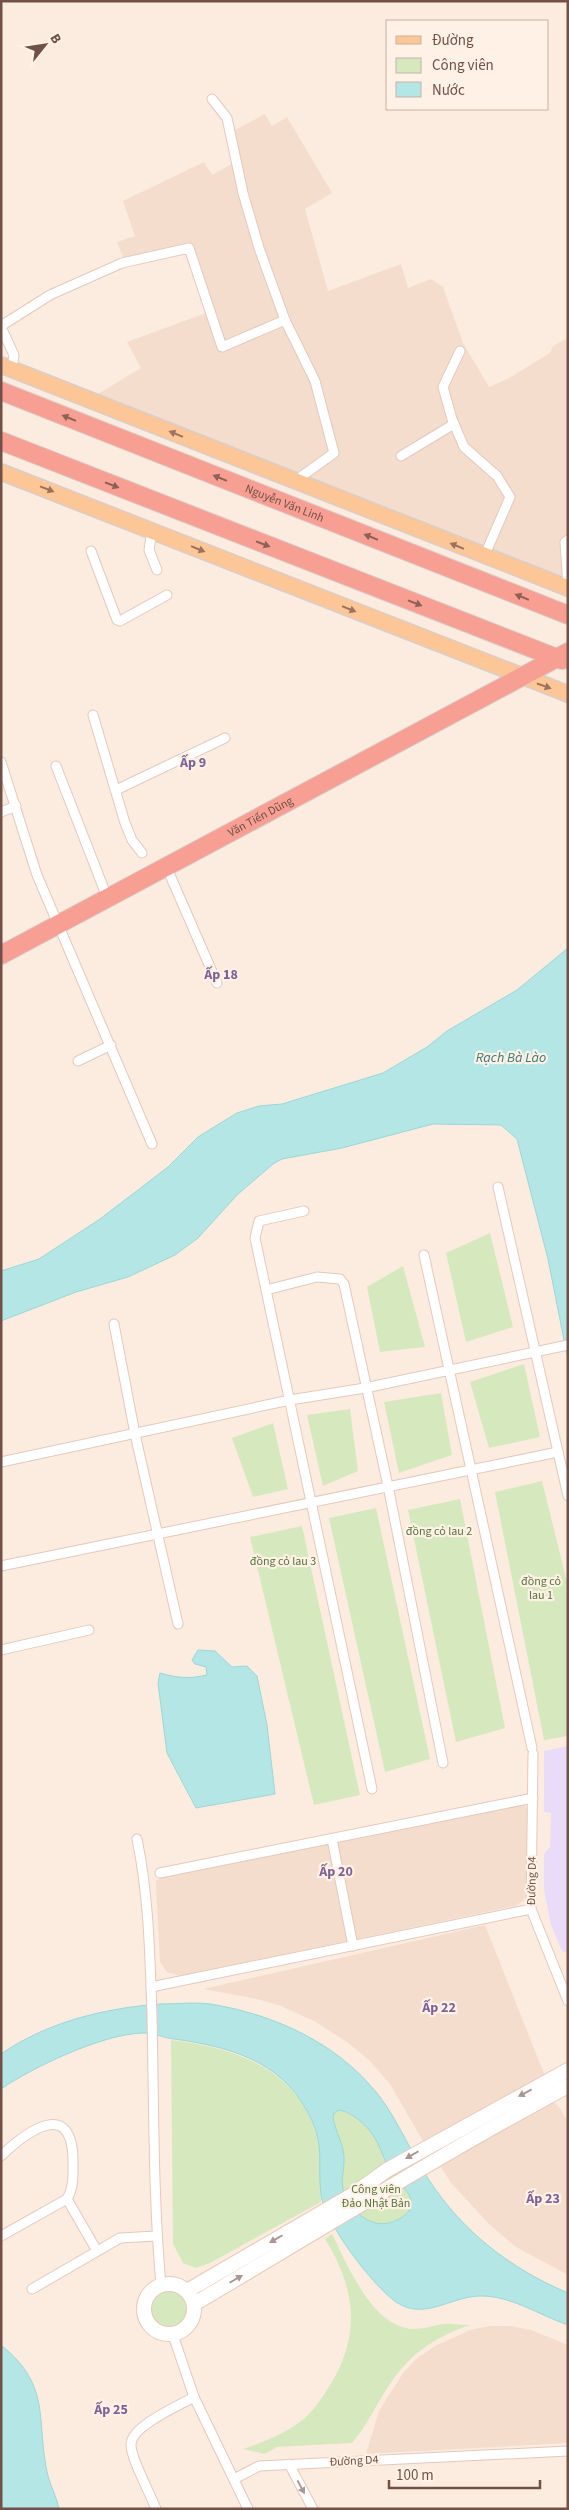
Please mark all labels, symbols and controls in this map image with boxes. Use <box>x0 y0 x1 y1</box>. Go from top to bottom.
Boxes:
north arrow <box>20 20 70 70</box>
legend <box>386 20 549 110</box>
text: B <box>45 30 66 48</box>
text: Đường <box>432 30 474 51</box>
text: Công viên <box>432 55 494 76</box>
text: Nước <box>432 80 465 101</box>
one-way arrow <box>62 413 76 421</box>
one-way arrow <box>168 430 183 438</box>
one-way arrow <box>213 473 227 481</box>
street label: Nguyễn Văn Linh <box>243 480 327 526</box>
one-way arrow <box>105 481 119 489</box>
one-way arrow <box>39 486 54 494</box>
one-way arrow <box>364 533 379 541</box>
one-way arrow <box>256 540 270 548</box>
one-way arrow <box>450 541 464 549</box>
one-way arrow <box>191 545 206 553</box>
one-way arrow <box>515 593 530 601</box>
one-way arrow <box>407 599 422 607</box>
one-way arrow <box>342 605 357 613</box>
one-way arrow <box>536 683 551 690</box>
district label: Ấp 9 <box>179 753 206 773</box>
street label: Văn Tiến Dũng <box>225 792 296 841</box>
district label: Ấp 18 <box>203 965 238 985</box>
water label: Rạch Bà Lào <box>476 1048 546 1068</box>
park label: đồng cỏ lau 2 <box>406 1523 472 1540</box>
park label: đồng cỏ lau 3 <box>250 1553 316 1570</box>
park label: đồng cỏ lau 1 <box>521 1573 561 1604</box>
street label: Đường D4 <box>523 1856 541 1906</box>
district label: Ấp 20 <box>318 1862 353 1882</box>
district label: Ấp 22 <box>421 1998 456 2018</box>
one-way arrow <box>518 2089 532 2097</box>
one-way arrow <box>405 2151 418 2160</box>
park label: Công viên Đảo Nhật Bản <box>342 2181 410 2212</box>
district label: Ấp 23 <box>525 2189 560 2209</box>
one-way arrow <box>270 2234 283 2243</box>
one-way arrow <box>229 2275 242 2284</box>
district label: Ấp 25 <box>93 2400 128 2420</box>
street label: Đường D4 <box>329 2451 379 2471</box>
scale bar <box>389 2458 540 2490</box>
text: 100 m <box>396 2465 434 2486</box>
one-way arrow <box>297 2479 305 2494</box>

